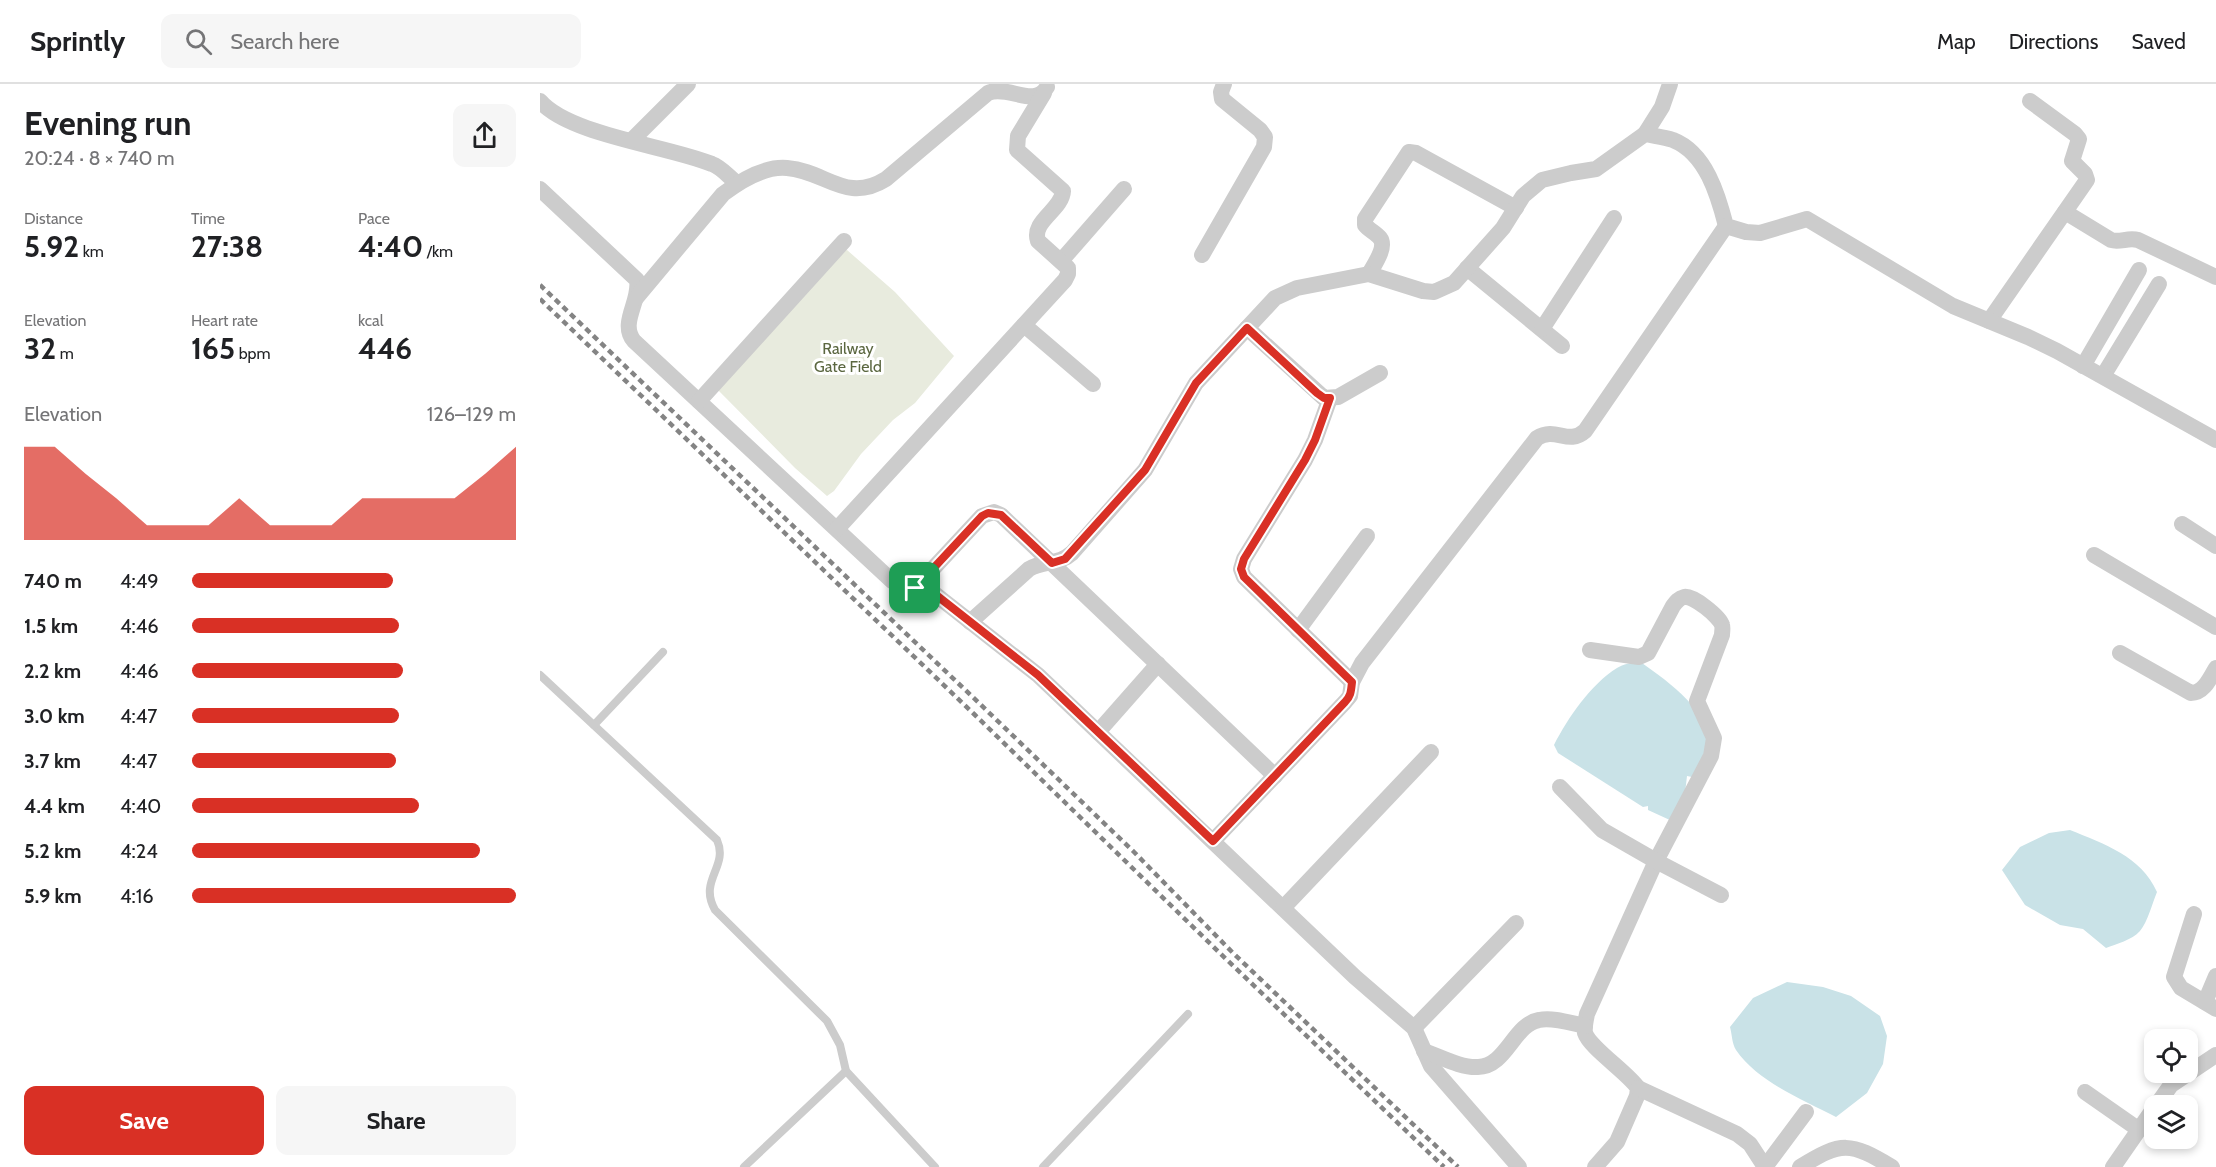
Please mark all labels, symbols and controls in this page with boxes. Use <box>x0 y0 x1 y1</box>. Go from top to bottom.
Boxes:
search box <box>161 14 581 68</box>
text: Sprintly <box>30 24 125 58</box>
icon: search <box>182 25 215 58</box>
text: Search here <box>230 28 340 55</box>
text: Map <box>1937 29 1976 54</box>
text: Directions <box>2009 29 2098 54</box>
text: Saved <box>2131 29 2186 54</box>
text: Evening run <box>24 103 191 143</box>
button: share <box>453 104 516 167</box>
text: 20:24 · 8 × 740 m <box>24 146 175 170</box>
text: Distance <box>24 209 83 228</box>
text: Time <box>191 209 225 228</box>
text: Pace <box>358 209 390 228</box>
text: 5.92 <box>24 228 79 265</box>
text: 27:38 <box>191 228 263 265</box>
text: 4:40 <box>358 228 423 265</box>
text: km <box>79 242 104 261</box>
text: /km <box>423 242 453 261</box>
text: Elevation <box>24 311 87 330</box>
text: Heart rate <box>191 311 258 330</box>
text: kcal <box>358 311 384 330</box>
text: 32 <box>24 330 56 367</box>
text: 165 <box>191 330 235 367</box>
text: 446 <box>358 330 412 367</box>
park label: Railway Gate Field <box>814 339 882 376</box>
text: m <box>56 344 74 363</box>
text: bpm <box>235 344 270 363</box>
text: Elevation <box>24 402 102 426</box>
text: 126–129 m <box>427 402 516 426</box>
pin <box>889 562 940 613</box>
text: 740 m <box>24 569 82 593</box>
text: 4:49 <box>120 569 159 593</box>
icon: arrive <box>898 571 931 604</box>
text: 1.5 km <box>24 614 78 638</box>
text: 4:46 <box>120 614 159 638</box>
text: 2.2 km <box>24 659 81 683</box>
text: 4:46 <box>120 659 159 683</box>
text: 3.0 km <box>24 704 85 728</box>
text: 4:47 <box>120 704 157 728</box>
text: 3.7 km <box>24 749 81 773</box>
text: 4:47 <box>120 749 157 773</box>
text: 4.4 km <box>24 794 85 818</box>
text: 4:40 <box>120 794 161 818</box>
text: 5.2 km <box>24 839 81 863</box>
text: 4:24 <box>120 839 158 863</box>
text: 5.9 km <box>24 884 82 908</box>
text: 4:16 <box>120 884 154 908</box>
map controls <box>2144 1029 2198 1149</box>
button: locate <box>2144 1029 2198 1083</box>
button: Save <box>24 1086 264 1155</box>
button: Share <box>276 1086 516 1155</box>
button: layers <box>2144 1095 2198 1149</box>

